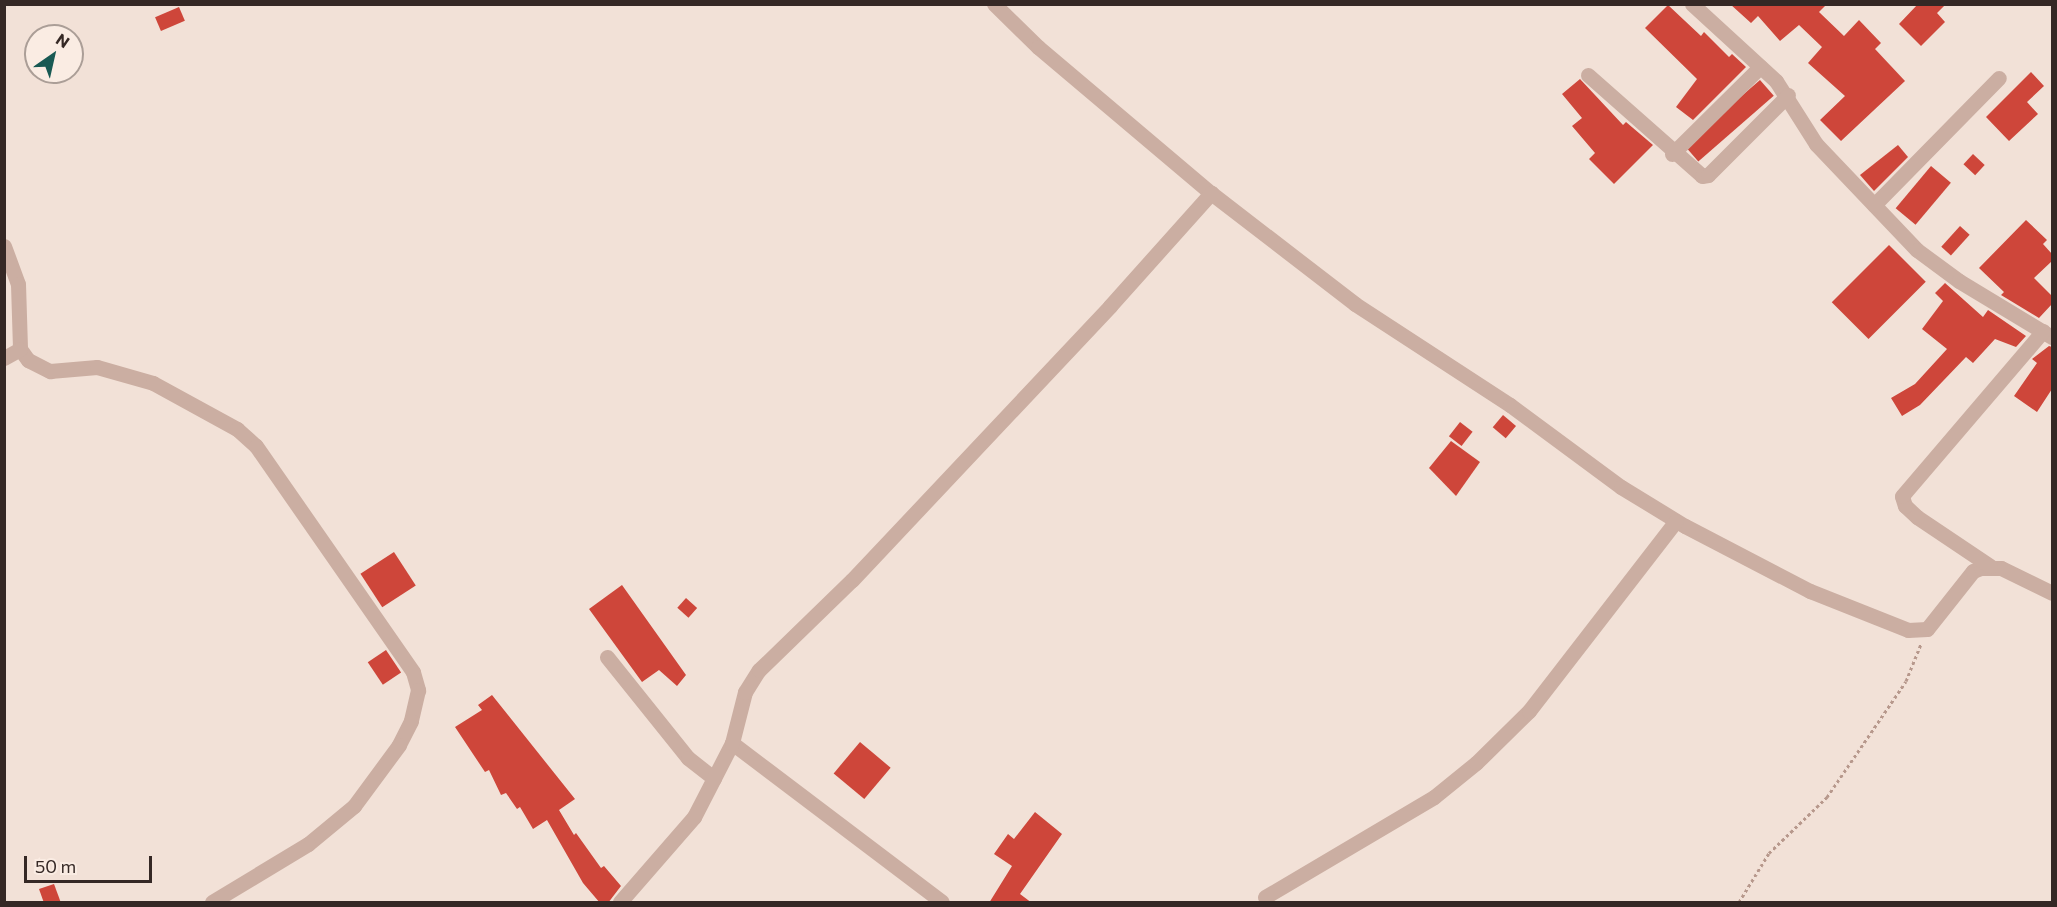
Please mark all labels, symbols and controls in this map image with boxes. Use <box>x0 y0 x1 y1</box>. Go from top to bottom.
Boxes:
north arrow <box>24 24 84 84</box>
text: N <box>53 29 74 52</box>
scale bar <box>27 844 154 882</box>
text: 50 m <box>35 855 76 877</box>

